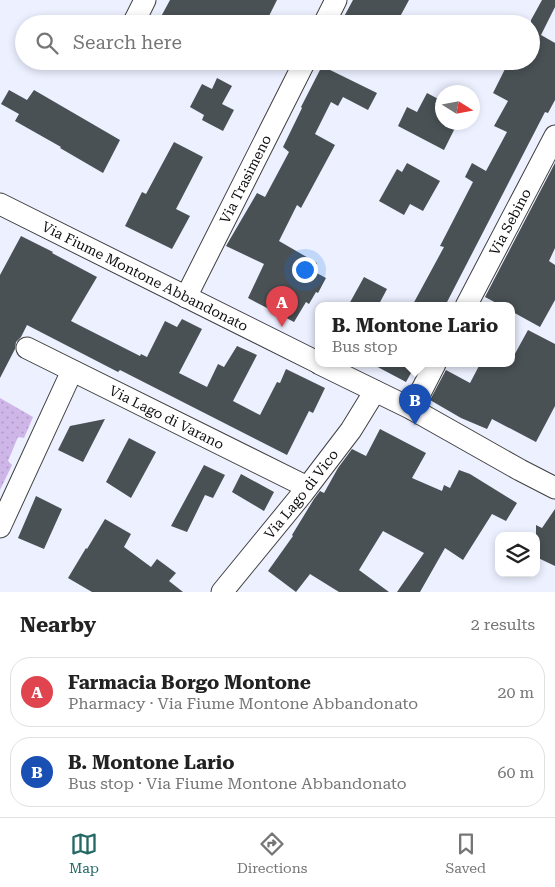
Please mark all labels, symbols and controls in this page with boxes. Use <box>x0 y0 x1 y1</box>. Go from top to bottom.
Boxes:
search box <box>15 15 540 70</box>
icon: search <box>33 29 61 57</box>
text: Search here <box>73 31 182 54</box>
north arrow <box>435 85 480 130</box>
street label: Via Trasimeno <box>216 132 274 226</box>
street label: Via Sebino <box>486 186 534 258</box>
street label: Via Fiume Montone Abbandonato <box>39 218 251 334</box>
your location <box>292 257 318 283</box>
pin: A <box>266 286 298 327</box>
popup <box>315 302 515 367</box>
text: B. Montone Lario <box>332 314 498 337</box>
text: Bus stop <box>332 337 398 356</box>
street label: Via Lago di Varano <box>107 382 227 453</box>
pin: B <box>399 384 431 425</box>
street label: Via Lago di Vico <box>261 446 341 542</box>
map controls <box>495 532 540 577</box>
button: layers <box>495 532 540 577</box>
text: Nearby <box>20 613 96 637</box>
text: 2 results <box>471 615 535 634</box>
text: Farmacia Borgo Montone <box>68 671 311 694</box>
text: A <box>31 683 43 702</box>
text: 20 m <box>497 683 534 702</box>
text: Pharmacy · Via Fiume Montone Abbandonato <box>68 694 418 713</box>
text: B. Montone Lario <box>68 751 234 774</box>
text: B <box>31 763 43 782</box>
text: 60 m <box>497 763 534 782</box>
text: Bus stop · Via Fiume Montone Abbandonato <box>68 774 407 793</box>
tab: Map <box>69 830 99 876</box>
tab: Directions <box>237 830 307 876</box>
tab: Saved <box>445 830 486 876</box>

